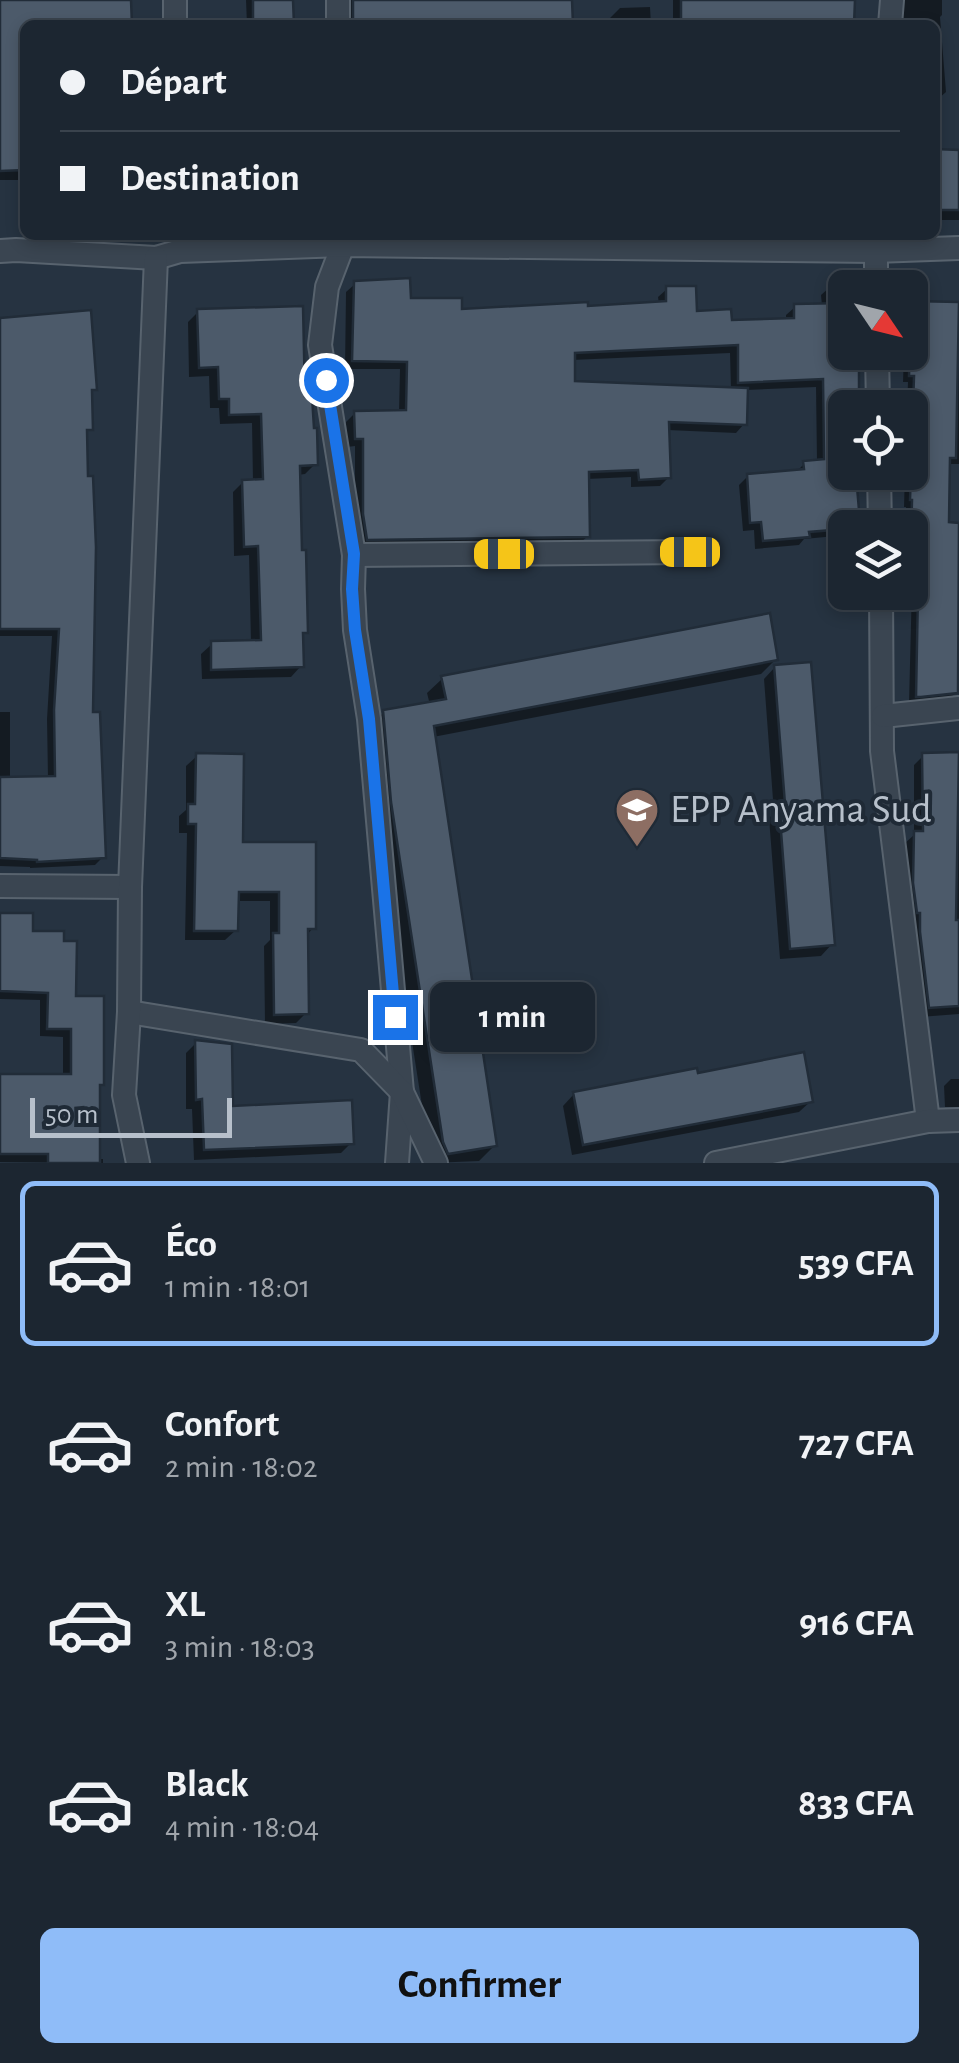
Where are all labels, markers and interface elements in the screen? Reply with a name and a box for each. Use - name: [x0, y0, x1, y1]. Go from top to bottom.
- text: Départ: [120, 64, 227, 102]
- text: Destination: [120, 160, 300, 198]
- north arrow: [828, 270, 928, 370]
- map controls: [828, 270, 928, 610]
- route start: [304, 358, 349, 403]
- button: locate: [828, 390, 928, 490]
- button: layers: [828, 510, 928, 610]
- car: [660, 537, 720, 567]
- car: [474, 539, 534, 569]
- school or university icon: EPP Anyama Sud: [614, 787, 660, 848]
- place label: EPP Anyama Sud: [670, 790, 932, 830]
- callout: 1 min: [430, 982, 595, 1052]
- route end: [373, 995, 418, 1040]
- text: 1 min: [479, 1001, 546, 1033]
- scale bar: [30, 1093, 232, 1138]
- text: 50 m: [45, 1101, 99, 1129]
- icon: car: [45, 1219, 135, 1309]
- text: Éco: [165, 1226, 217, 1264]
- text: 539 CFA: [798, 1245, 914, 1283]
- text: 1 min · 18:01: [165, 1271, 310, 1303]
- icon: car: [45, 1399, 135, 1489]
- text: Confort: [165, 1406, 279, 1444]
- text: 727 CFA: [799, 1425, 914, 1463]
- text: 2 min · 18:02: [165, 1451, 318, 1483]
- icon: car: [45, 1579, 135, 1669]
- text: XL: [165, 1586, 205, 1624]
- text: 916 CFA: [799, 1605, 914, 1643]
- text: 3 min · 18:03: [165, 1631, 315, 1663]
- icon: car: [45, 1759, 135, 1849]
- text: Black: [165, 1766, 249, 1804]
- text: 833 CFA: [798, 1785, 914, 1823]
- text: 4 min · 18:04: [165, 1811, 319, 1843]
- button: Confirmer: [40, 1928, 919, 2043]

